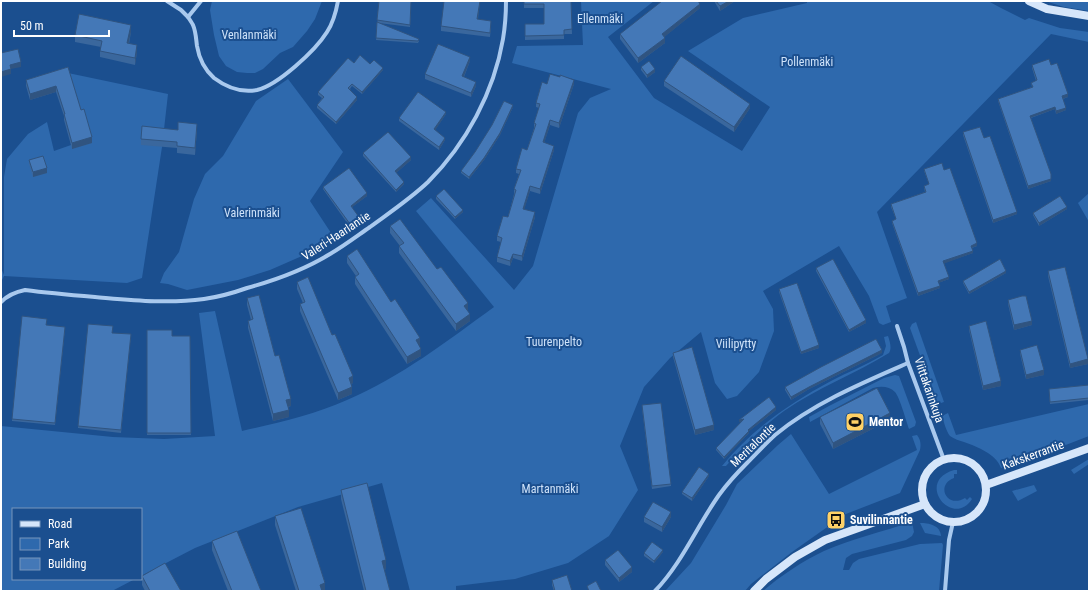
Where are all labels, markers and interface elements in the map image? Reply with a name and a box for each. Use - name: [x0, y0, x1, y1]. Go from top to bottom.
- scale bar: [14, 12, 109, 38]
- park label: Ellenmäki: [577, 12, 623, 26]
- text: 50 m: [20, 19, 44, 33]
- park label: Venlanmäki: [221, 28, 277, 42]
- park label: Pollenmäki: [781, 55, 833, 69]
- park label: Valerinmäki: [224, 206, 280, 220]
- street label: Valeri-Haarlantie: [299, 208, 373, 263]
- park label: Tuurenpelto: [526, 335, 582, 349]
- park label: Viilipytty: [716, 337, 756, 351]
- street label: Viittakarinkuja: [911, 356, 947, 425]
- sports icon: Mentor: [844, 411, 866, 433]
- place label: Mentor: [869, 415, 903, 429]
- street label: Meritalontie: [728, 420, 779, 470]
- street label: Kakskerrantie: [1000, 437, 1066, 473]
- park label: Martanmäki: [522, 482, 578, 496]
- legend: [12, 508, 142, 580]
- bus stop icon: Suvilinnantie: [825, 509, 847, 531]
- place label: Suvilinnantie: [850, 513, 913, 527]
- text: Road: [48, 517, 72, 531]
- text: Park: [48, 537, 70, 551]
- text: Building: [48, 557, 86, 571]

